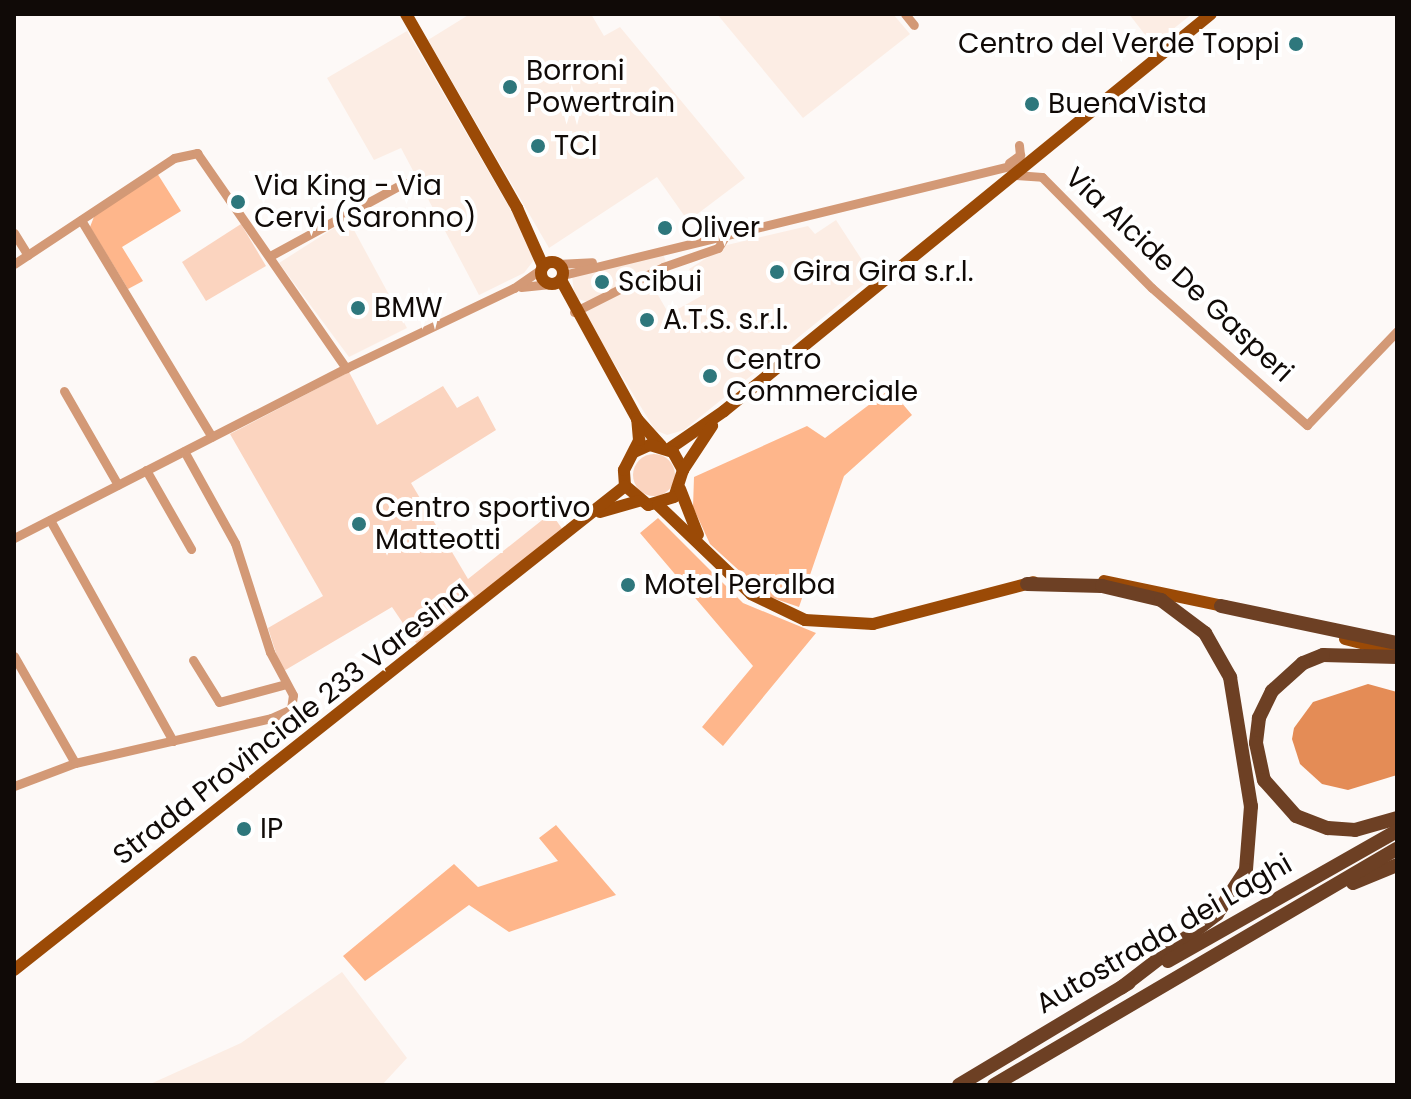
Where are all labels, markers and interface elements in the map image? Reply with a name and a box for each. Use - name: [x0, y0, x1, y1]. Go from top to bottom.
- place label: Centro del Verde Toppi: [958, 27, 1280, 61]
- marker: Centro del Verde Toppi: [1287, 35, 1305, 53]
- place label: Borroni Powertrain: [526, 54, 675, 120]
- marker: Borroni Powertrain: [501, 78, 519, 96]
- place label: BuenaVista: [1048, 87, 1207, 121]
- marker: BuenaVista: [1023, 95, 1041, 113]
- place label: TCI: [554, 129, 598, 163]
- marker: TCI: [529, 137, 547, 155]
- street label: Via Alcide De Gasperi: [1058, 161, 1300, 389]
- place label: Via King - Via Cervi (Saronno): [254, 169, 476, 235]
- marker: Via King - Via Cervi (Saronno): [229, 193, 247, 211]
- place label: Oliver: [681, 211, 760, 245]
- marker: Oliver: [656, 219, 674, 237]
- place label: Gira Gira s.r.l.: [793, 255, 974, 289]
- marker: Gira Gira s.r.l.: [768, 263, 786, 281]
- place label: Scibui: [618, 265, 702, 299]
- marker: Scibui: [593, 273, 611, 291]
- place label: BMW: [374, 291, 443, 325]
- marker: BMW: [349, 299, 367, 317]
- place label: A.T.S. s.r.l.: [663, 303, 788, 337]
- marker: A.T.S. s.r.l.: [638, 311, 656, 329]
- place label: Centro Commerciale: [726, 343, 918, 409]
- marker: Centro Commerciale: [701, 367, 719, 385]
- place label: Centro sportivo Matteotti: [375, 491, 591, 557]
- marker: Centro sportivo Matteotti: [350, 515, 368, 533]
- place label: Motel Peralba: [644, 568, 836, 602]
- street label: Strada Provinciale 233 Varesina: [107, 574, 475, 872]
- marker: Motel Peralba: [619, 576, 637, 594]
- place label: IP: [260, 812, 283, 846]
- marker: IP: [235, 820, 253, 838]
- street label: Autostrada dei Laghi: [1030, 847, 1298, 1021]

